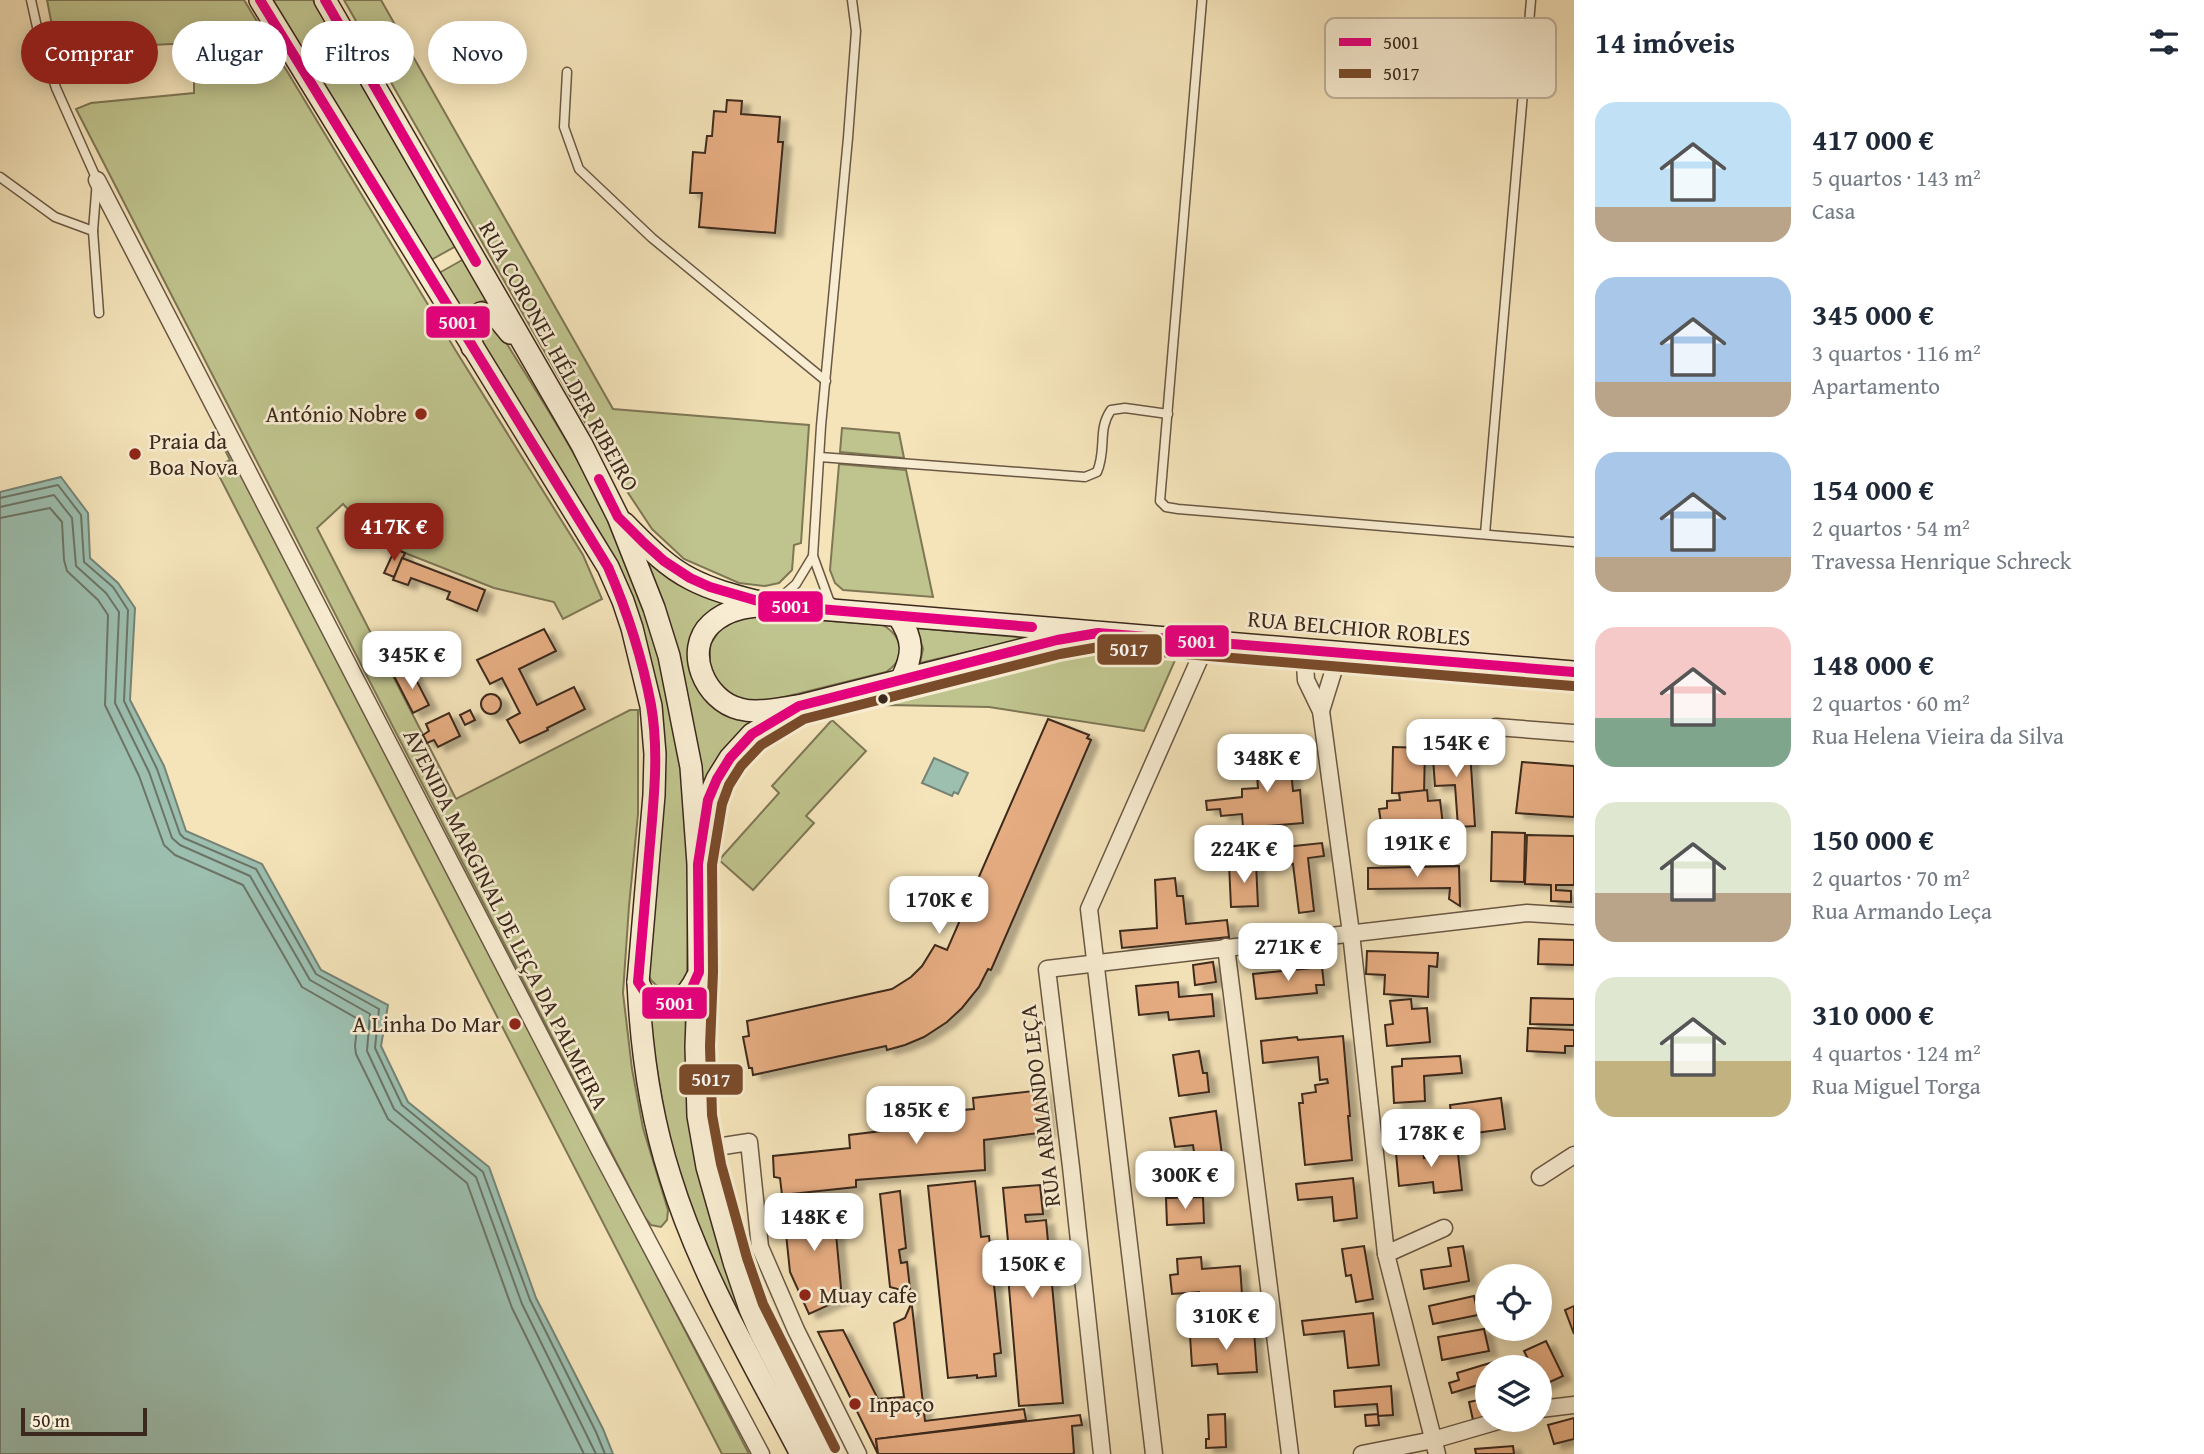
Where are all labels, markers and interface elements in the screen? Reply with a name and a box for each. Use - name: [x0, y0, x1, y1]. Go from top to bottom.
- legend: [1325, 18, 1556, 98]
- text: 14 imóveis: [1595, 20, 1735, 64]
- chip: Comprar: [21, 21, 158, 84]
- chip: Alugar: [172, 21, 287, 84]
- chip: Filtros: [301, 21, 414, 84]
- chip: Novo: [428, 21, 527, 84]
- icon: filters: [2145, 23, 2183, 61]
- text: 5001: [1383, 28, 1420, 56]
- text: 5017: [1383, 59, 1420, 87]
- text: 417 000 €: [1812, 117, 1934, 161]
- icon: home: [1651, 130, 1735, 214]
- text: 5 quartos · 143 m²: [1812, 161, 1981, 194]
- text: Casa: [1812, 194, 1855, 227]
- street label: RUA CORONEL HÉLDER RIBEIRO: [471, 215, 648, 497]
- text: 345 000 €: [1812, 292, 1934, 336]
- line badge: 5001: [425, 305, 491, 339]
- icon: home: [1651, 305, 1735, 389]
- text: 5001: [438, 308, 478, 336]
- text: 3 quartos · 116 m²: [1812, 336, 1981, 369]
- text: Apartamento: [1812, 369, 1940, 402]
- place label: António Nobre: [266, 397, 407, 430]
- marker: António Nobre: [413, 406, 429, 422]
- place label: Praia da Boa Nova: [149, 424, 238, 483]
- marker: Praia da Boa Nova: [127, 446, 143, 462]
- text: 154 000 €: [1812, 467, 1934, 511]
- icon: home: [1651, 480, 1735, 564]
- pin: 417K €: [337, 504, 451, 563]
- text: 417K €: [360, 509, 428, 542]
- text: 2 quartos · 54 m²: [1812, 511, 1970, 544]
- text: Travessa Henrique Schreck: [1812, 544, 2071, 577]
- line badge: 5001: [757, 590, 824, 623]
- text: 5001: [771, 592, 811, 620]
- street label: RUA BELCHIOR ROBLES: [1246, 601, 1472, 654]
- line badge: 5001: [1164, 624, 1230, 658]
- text: 5001: [1177, 627, 1217, 655]
- pin: 345K €: [355, 632, 469, 691]
- line badge: 5017: [1096, 633, 1163, 666]
- text: 5017: [1109, 635, 1149, 663]
- text: 345K €: [378, 637, 446, 670]
- text: 148 000 €: [1812, 642, 1934, 686]
- icon: home: [1651, 655, 1735, 739]
- text: 2 quartos · 60 m²: [1812, 686, 1970, 719]
- unlabelled marker: [876, 692, 890, 706]
- text: Rua Helena Vieira da Silva: [1812, 719, 2064, 752]
- pin: 154K €: [1399, 720, 1513, 779]
- street label: AVENIDA MARGINAL DE LEÇA DA PALMEIRA: [396, 723, 617, 1115]
- text: 154K €: [1422, 725, 1490, 758]
- pin: 348K €: [1210, 734, 1324, 794]
- text: 348K €: [1233, 740, 1301, 773]
- text: 150 000 €: [1812, 817, 1934, 861]
- pin: 191K €: [1360, 820, 1474, 879]
- text: 191K €: [1383, 825, 1451, 858]
- pin: 224K €: [1187, 826, 1301, 885]
- icon: home: [1651, 830, 1735, 914]
- text: 224K €: [1210, 831, 1278, 864]
- text: 2 quartos · 70 m²: [1812, 861, 1970, 894]
- pin: 170K €: [882, 876, 996, 936]
- text: 170K €: [905, 882, 973, 915]
- text: Rua Armando Leça: [1812, 894, 1992, 927]
- pin: 271K €: [1231, 923, 1345, 983]
- text: 271K €: [1254, 929, 1322, 962]
- line badge: 5001: [641, 986, 708, 1020]
- text: 5001: [655, 989, 695, 1017]
- text: 310 000 €: [1812, 992, 1934, 1036]
- street label: RUA ARMANDO LEÇA: [1011, 1003, 1068, 1209]
- icon: home: [1651, 1005, 1735, 1089]
- place label: A Linha Do Mar: [353, 1007, 502, 1040]
- marker: A Linha Do Mar: [507, 1016, 523, 1032]
- text: 4 quartos · 124 m²: [1812, 1036, 1981, 1069]
- line badge: 5017: [678, 1063, 744, 1096]
- text: 5017: [691, 1065, 731, 1093]
- text: Rua Miguel Torga: [1812, 1069, 1981, 1102]
- pin: 185K €: [859, 1086, 973, 1146]
- text: 185K €: [882, 1092, 950, 1125]
- pin: 178K €: [1374, 1110, 1488, 1169]
- text: 178K €: [1397, 1115, 1465, 1148]
- pin: 300K €: [1128, 1152, 1242, 1211]
- text: 300K €: [1151, 1157, 1219, 1190]
- pin: 148K €: [757, 1194, 871, 1253]
- text: 148K €: [780, 1199, 848, 1232]
- pin: 150K €: [975, 1240, 1089, 1300]
- text: 150K €: [998, 1246, 1066, 1279]
- map controls: [1475, 1264, 1552, 1432]
- button: locate: [1475, 1264, 1552, 1341]
- place label: Muay cafe: [819, 1278, 917, 1311]
- marker: Muay cafe: [797, 1287, 813, 1303]
- pin: 310K €: [1169, 1292, 1283, 1352]
- text: 310K €: [1192, 1298, 1260, 1331]
- button: layers: [1475, 1355, 1552, 1432]
- place label: Inpaço: [869, 1387, 934, 1420]
- marker: Inpaço: [847, 1396, 863, 1412]
- scale bar: [21, 1405, 147, 1437]
- text: 50 m: [32, 1406, 70, 1434]

